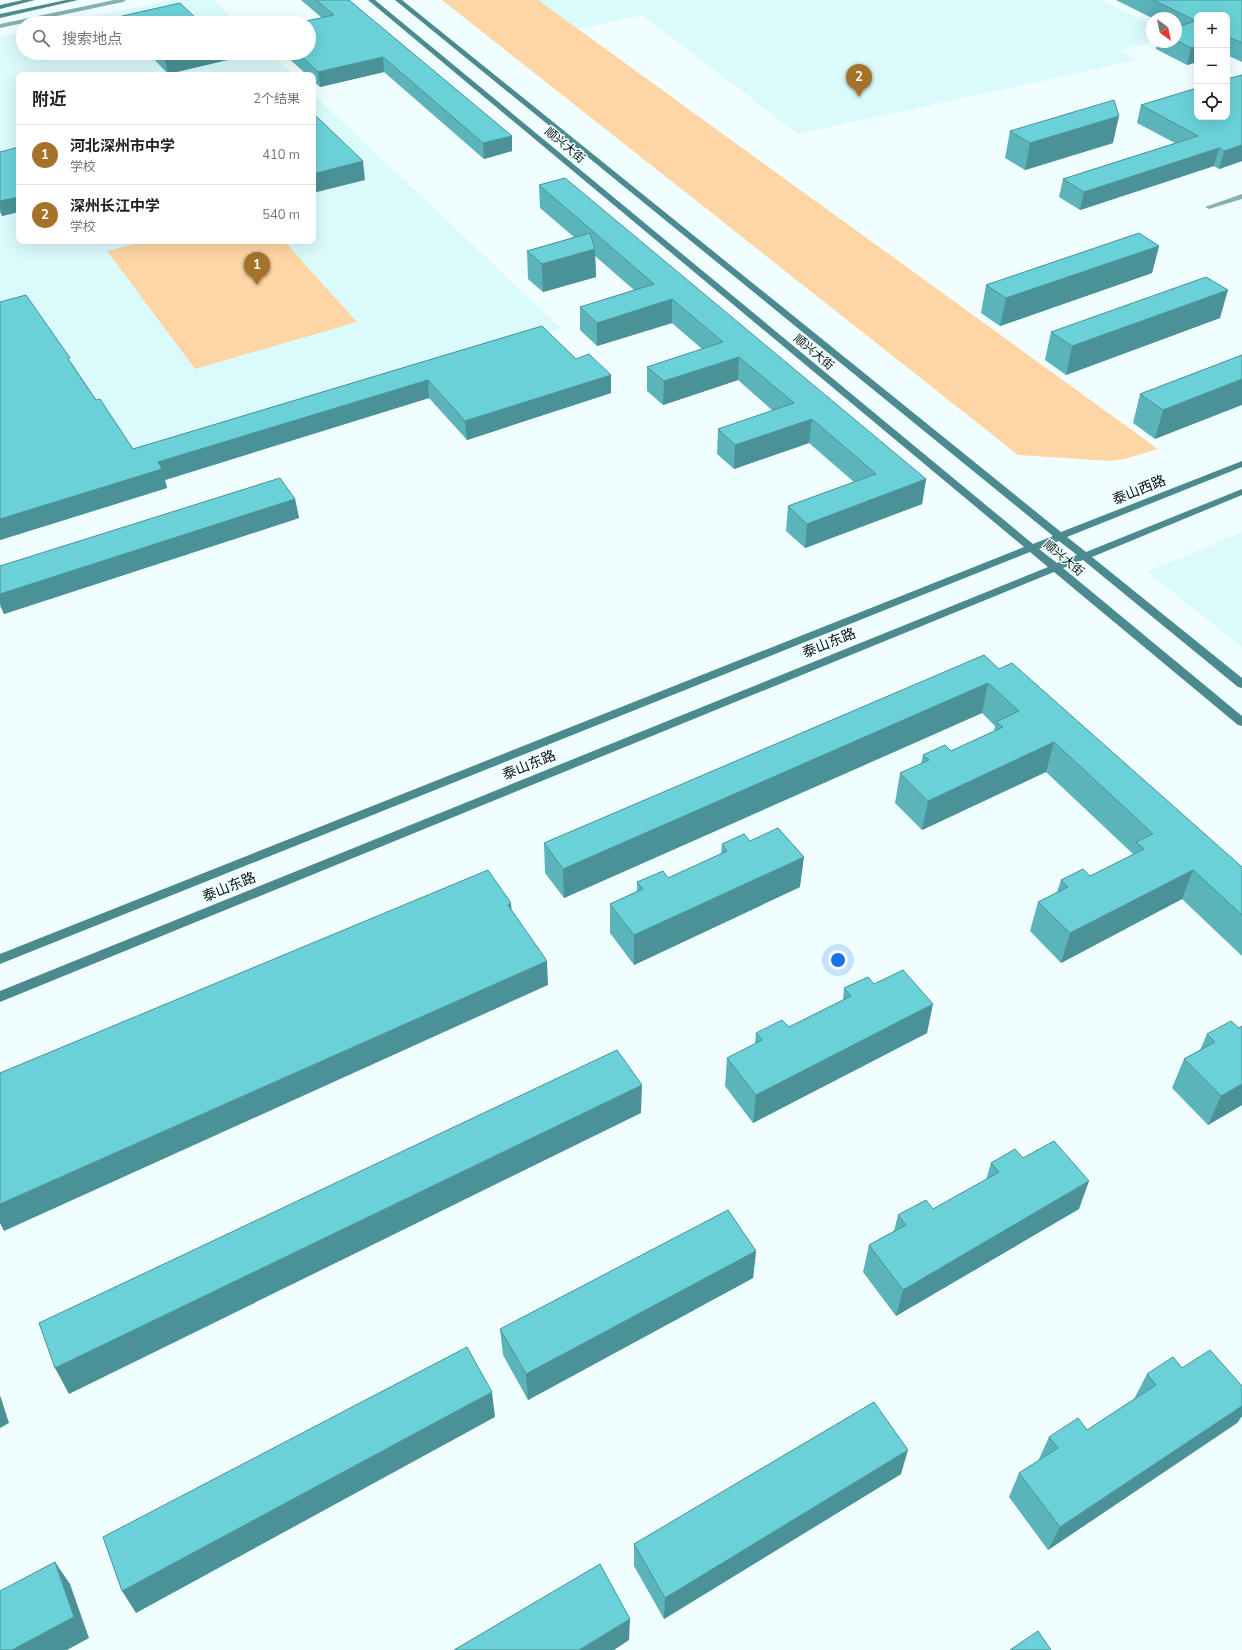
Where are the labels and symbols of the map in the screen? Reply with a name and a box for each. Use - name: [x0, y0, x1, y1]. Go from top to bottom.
- north arrow: [1146, 12, 1182, 48]
- pin: 2: [846, 64, 872, 97]
- street label: 顺兴大街: [541, 123, 589, 167]
- pin: 1: [244, 252, 270, 285]
- street label: 顺兴大街: [790, 330, 838, 374]
- street label: 泰山西路: [1109, 471, 1169, 509]
- street label: 顺兴大街: [1040, 536, 1088, 580]
- street label: 泰山东路: [799, 624, 859, 662]
- street label: 泰山东路: [499, 746, 559, 784]
- street label: 泰山东路: [199, 868, 259, 906]
- your location: [828, 950, 848, 970]

